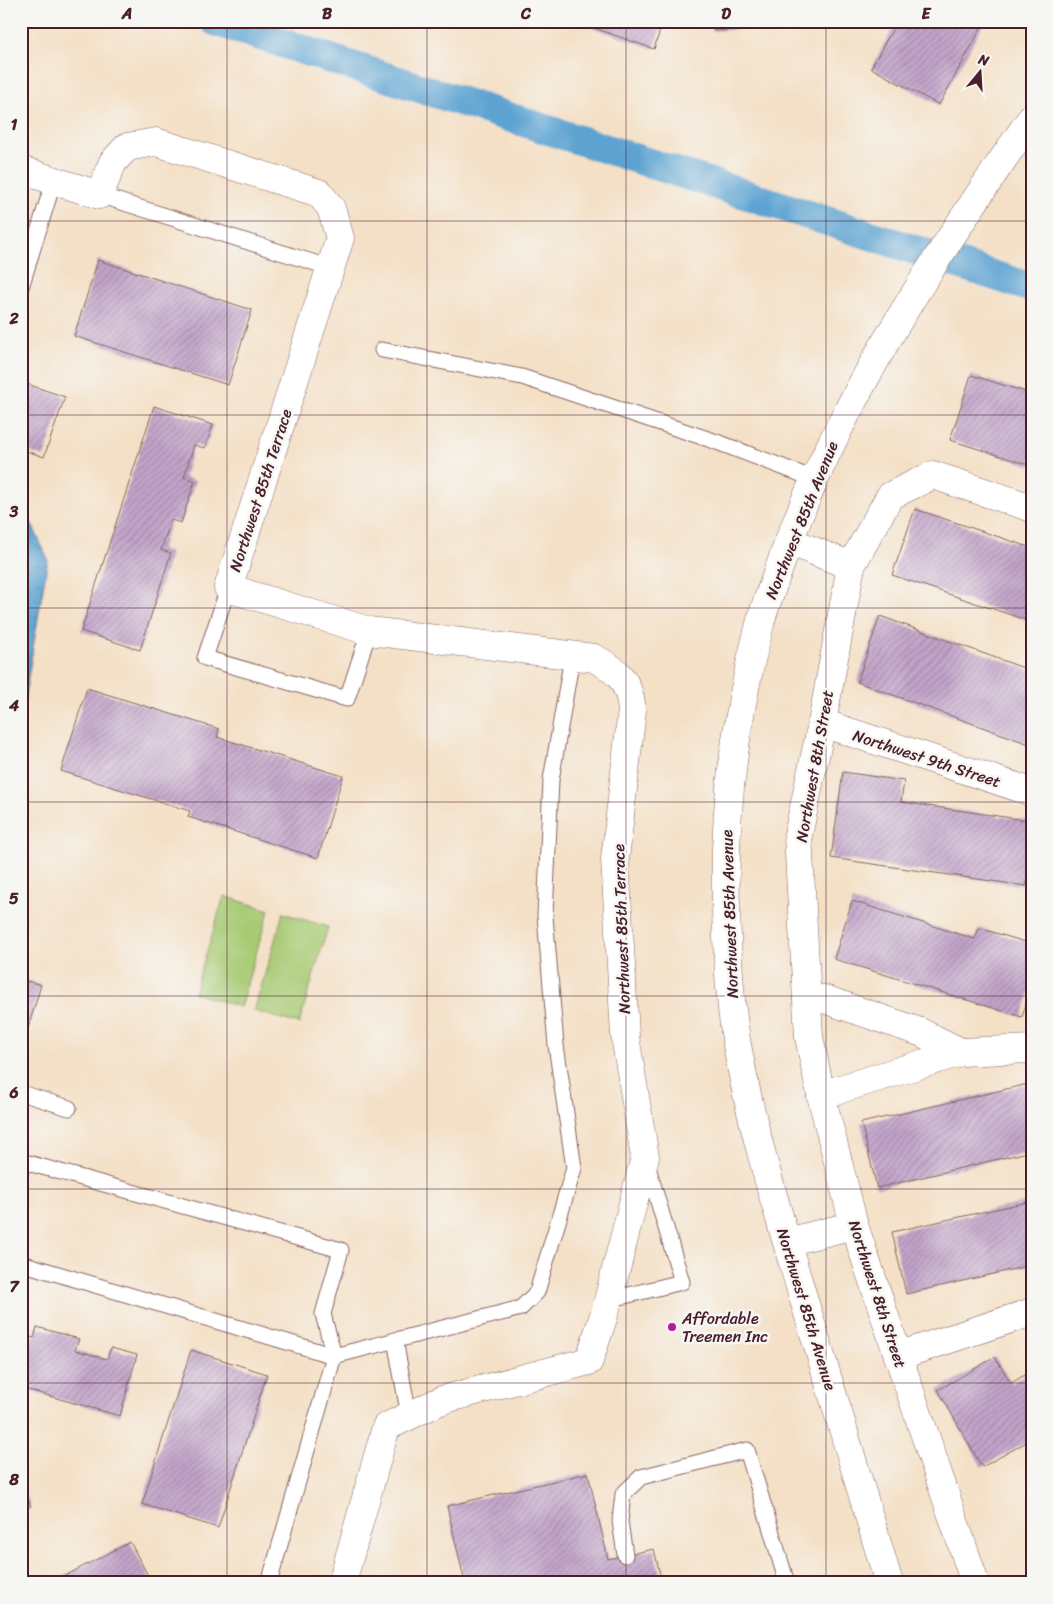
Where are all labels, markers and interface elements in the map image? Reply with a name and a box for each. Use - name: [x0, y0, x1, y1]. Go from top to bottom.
- text: A: [121, 0, 132, 28]
- text: B: [322, 0, 333, 28]
- text: C: [520, 0, 532, 28]
- text: D: [721, 0, 731, 28]
- text: E: [922, 0, 932, 28]
- text: N: [974, 46, 993, 74]
- north arrow: [956, 48, 1006, 98]
- text: 1: [11, 110, 18, 139]
- text: 2: [8, 304, 19, 333]
- street label: Northwest 85th Terrace: [220, 405, 301, 575]
- street label: Northwest 85th Avenue: [756, 436, 847, 604]
- text: 3: [9, 497, 19, 526]
- street label: Northwest 8th Street: [787, 688, 842, 844]
- text: 4: [8, 691, 19, 720]
- street label: Northwest 9th Street: [849, 721, 1005, 796]
- street label: Northwest 85th Avenue: [712, 829, 747, 999]
- street label: Northwest 85th Terrace: [604, 843, 639, 1014]
- text: 5: [9, 884, 19, 913]
- text: 6: [8, 1078, 19, 1107]
- street label: Northwest 8th Street: [840, 1216, 915, 1372]
- street label: Northwest 85th Avenue: [768, 1224, 845, 1394]
- text: 7: [9, 1272, 20, 1301]
- place label: Affordable Treemen Inc: [681, 1304, 768, 1351]
- marker: Affordable Treemen Inc: [666, 1321, 678, 1333]
- text: 8: [8, 1465, 19, 1494]

